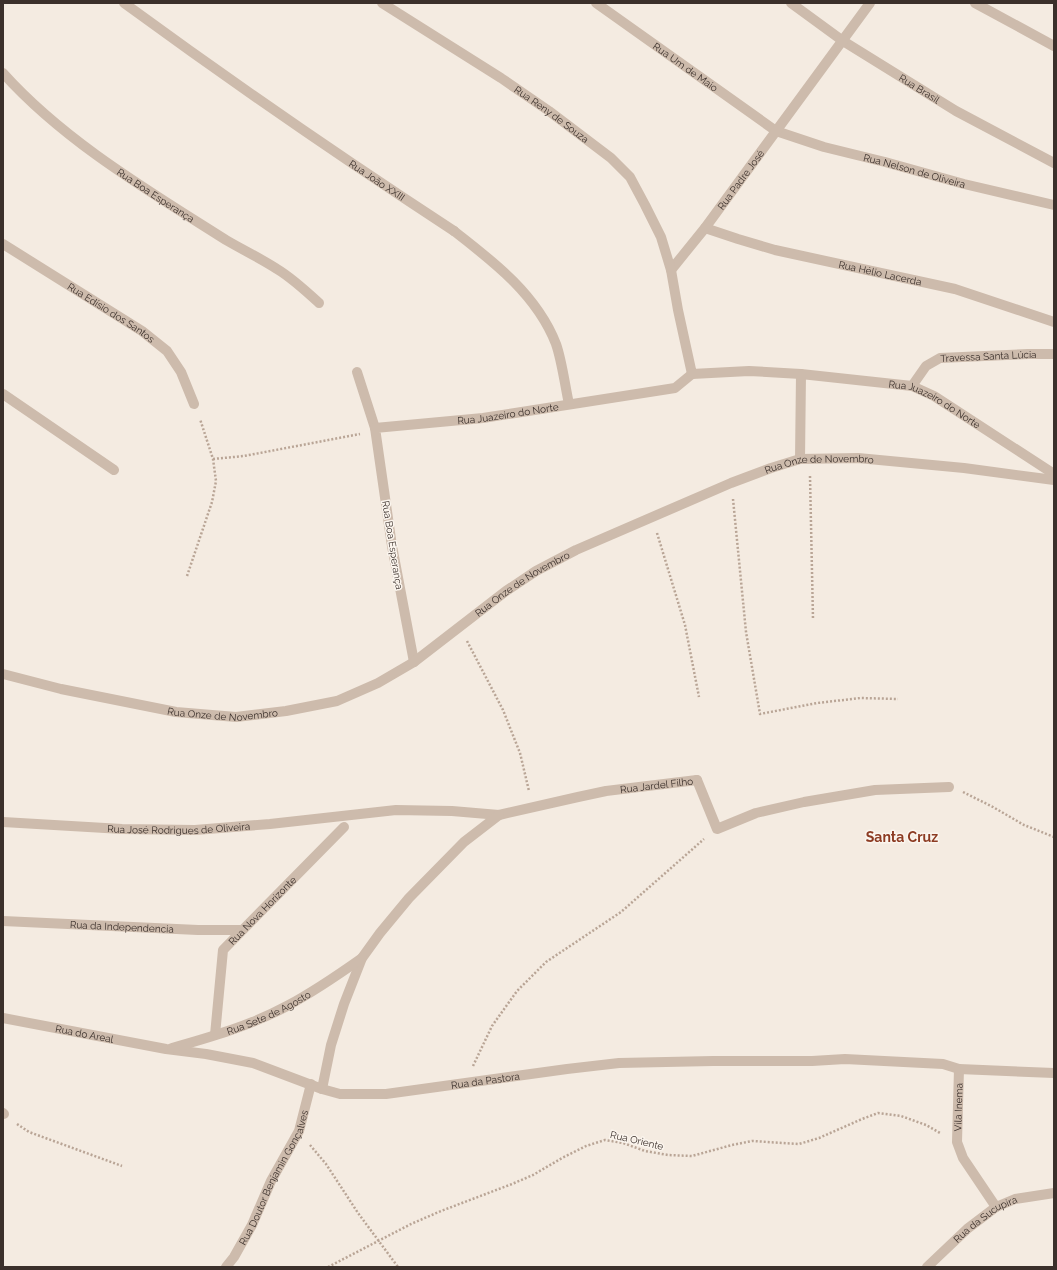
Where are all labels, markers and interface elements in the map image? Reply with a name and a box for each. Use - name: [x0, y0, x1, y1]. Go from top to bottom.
- street label: Rua Um de Maio: [651, 40, 720, 94]
- street label: Rua Brasil: [897, 72, 942, 106]
- street label: Rua Reny de Souza: [512, 84, 591, 145]
- street label: Rua Padre José: [715, 148, 766, 212]
- street label: Rua Nelson de Oliveira: [862, 152, 967, 190]
- street label: Rua João XXIII: [347, 158, 407, 203]
- street label: Rua Boa Esperança: [115, 166, 196, 225]
- street label: Rua Hélio Lacerda: [838, 259, 923, 288]
- street label: Rua Edísio dos Santos: [65, 281, 157, 345]
- street label: Travessa Santa Lúcia: [940, 349, 1037, 364]
- street label: Rua Juazeiro do Norte: [888, 378, 982, 431]
- street label: Rua Juazeiro do Norte: [457, 401, 559, 426]
- street label: Rua Onze de Novembro: [763, 453, 874, 476]
- street label: Rua Boa Esperança: [380, 500, 405, 590]
- street label: Rua Onze de Novembro: [473, 549, 572, 619]
- street label: Rua Onze de Novembro: [166, 705, 278, 723]
- street label: Rua Jardel Filho: [620, 776, 694, 795]
- street label: Rua José Rodrigues de Oliveira: [107, 821, 251, 836]
- district label: Santa Cruz: [866, 829, 938, 845]
- street label: Rua Nova Horizonte: [226, 874, 299, 947]
- street label: Rua da Independencia: [70, 919, 174, 935]
- street label: Rua Sete de Agosto: [225, 989, 313, 1037]
- street label: Rua do Areal: [54, 1023, 115, 1045]
- street label: Rua da Pastora: [450, 1071, 521, 1091]
- street label: Vila Inema: [952, 1083, 965, 1132]
- street label: Rua Doutor Benjamin Gonçalves: [237, 1109, 310, 1247]
- street label: Rua Oriente: [609, 1129, 665, 1152]
- street label: Rua da Sucupira: [951, 1194, 1019, 1245]

